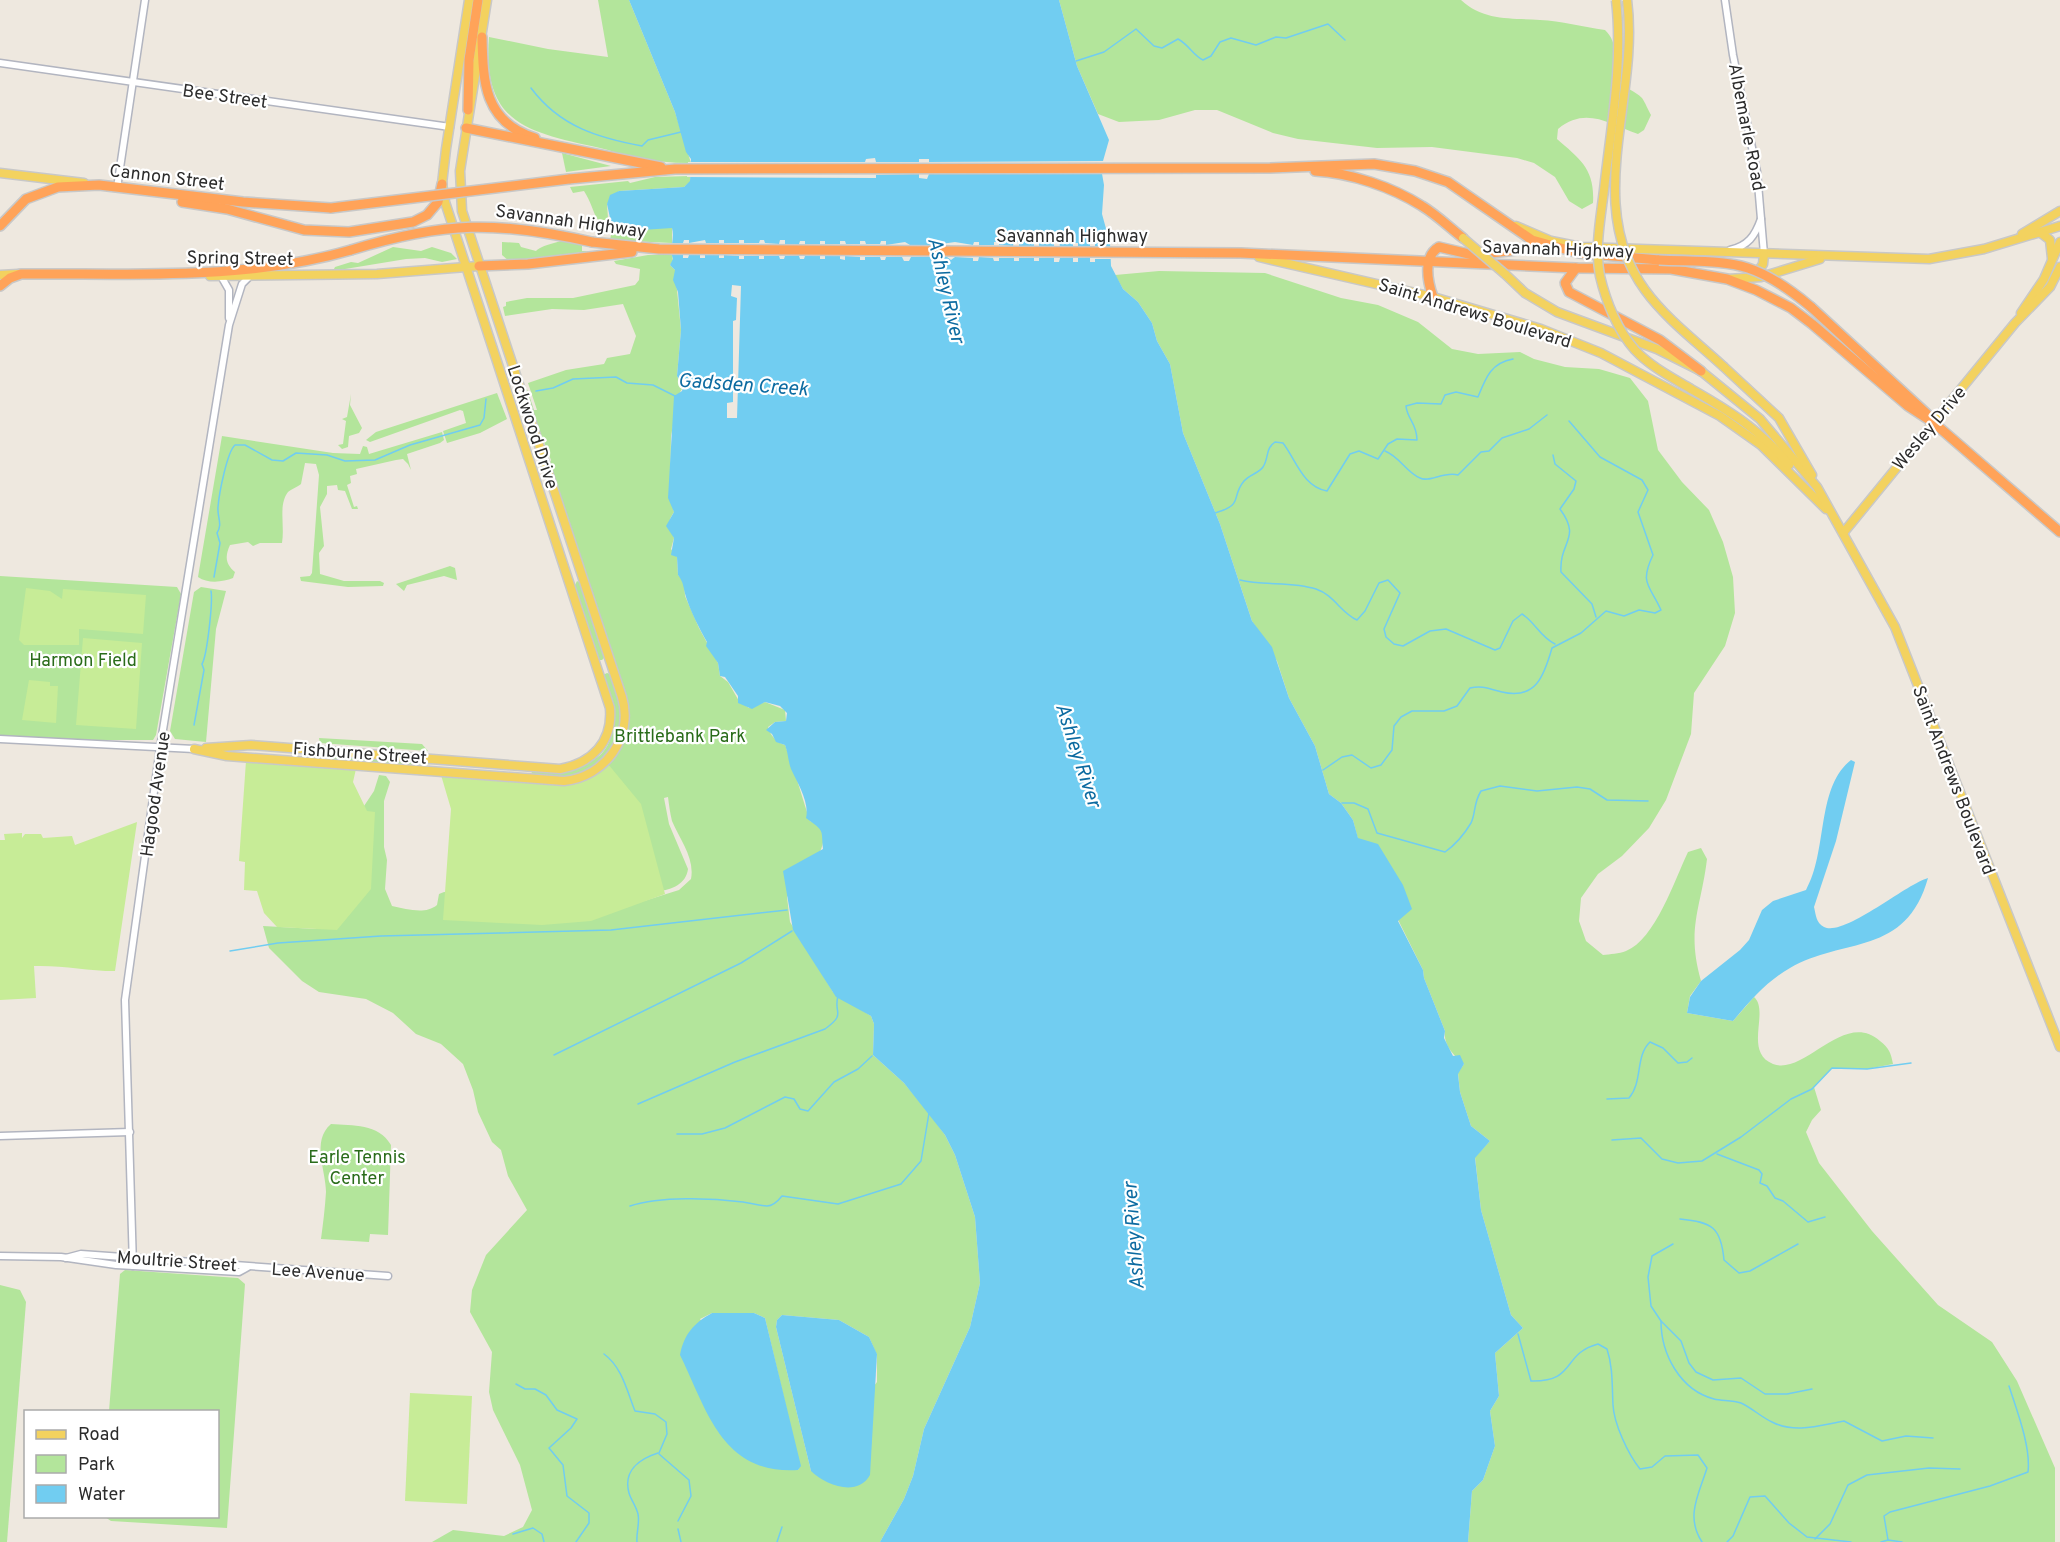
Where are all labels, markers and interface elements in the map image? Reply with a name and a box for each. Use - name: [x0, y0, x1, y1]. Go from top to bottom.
- street label: Albemarle Road: [1722, 62, 1769, 193]
- street label: Bee Street: [181, 80, 269, 115]
- street label: Cannon Street: [108, 160, 226, 197]
- street label: Savannah Highway: [494, 201, 648, 244]
- street label: Savannah Highway: [996, 226, 1148, 249]
- water label: Ashley River: [920, 235, 970, 347]
- street label: Savannah Highway: [1482, 236, 1634, 265]
- street label: Spring Street: [186, 247, 294, 272]
- street label: Saint Andrews Boulevard: [1375, 274, 1574, 355]
- street label: Lockwood Drive: [501, 363, 562, 492]
- water label: Gadsden Creek: [677, 368, 810, 404]
- street label: Wesley Drive: [1888, 382, 1972, 476]
- park label: Harmon Field: [29, 650, 137, 673]
- street label: Saint Andrews Boulevard: [1906, 683, 1999, 878]
- water label: Ashley River: [1048, 700, 1107, 812]
- park label: Brittlebank Park: [614, 726, 746, 749]
- street label: Hagood Avenue: [136, 730, 177, 858]
- street label: Fishburne Street: [292, 738, 428, 771]
- park label: Earle Tennis Center: [308, 1147, 406, 1191]
- water label: Ashley River: [1118, 1180, 1152, 1291]
- street label: Moultrie Street: [116, 1247, 238, 1278]
- street label: Lee Avenue: [270, 1259, 365, 1288]
- legend: [24, 1410, 219, 1518]
- text: Road: [78, 1424, 120, 1447]
- text: Park: [78, 1454, 115, 1477]
- text: Water: [78, 1484, 125, 1507]

